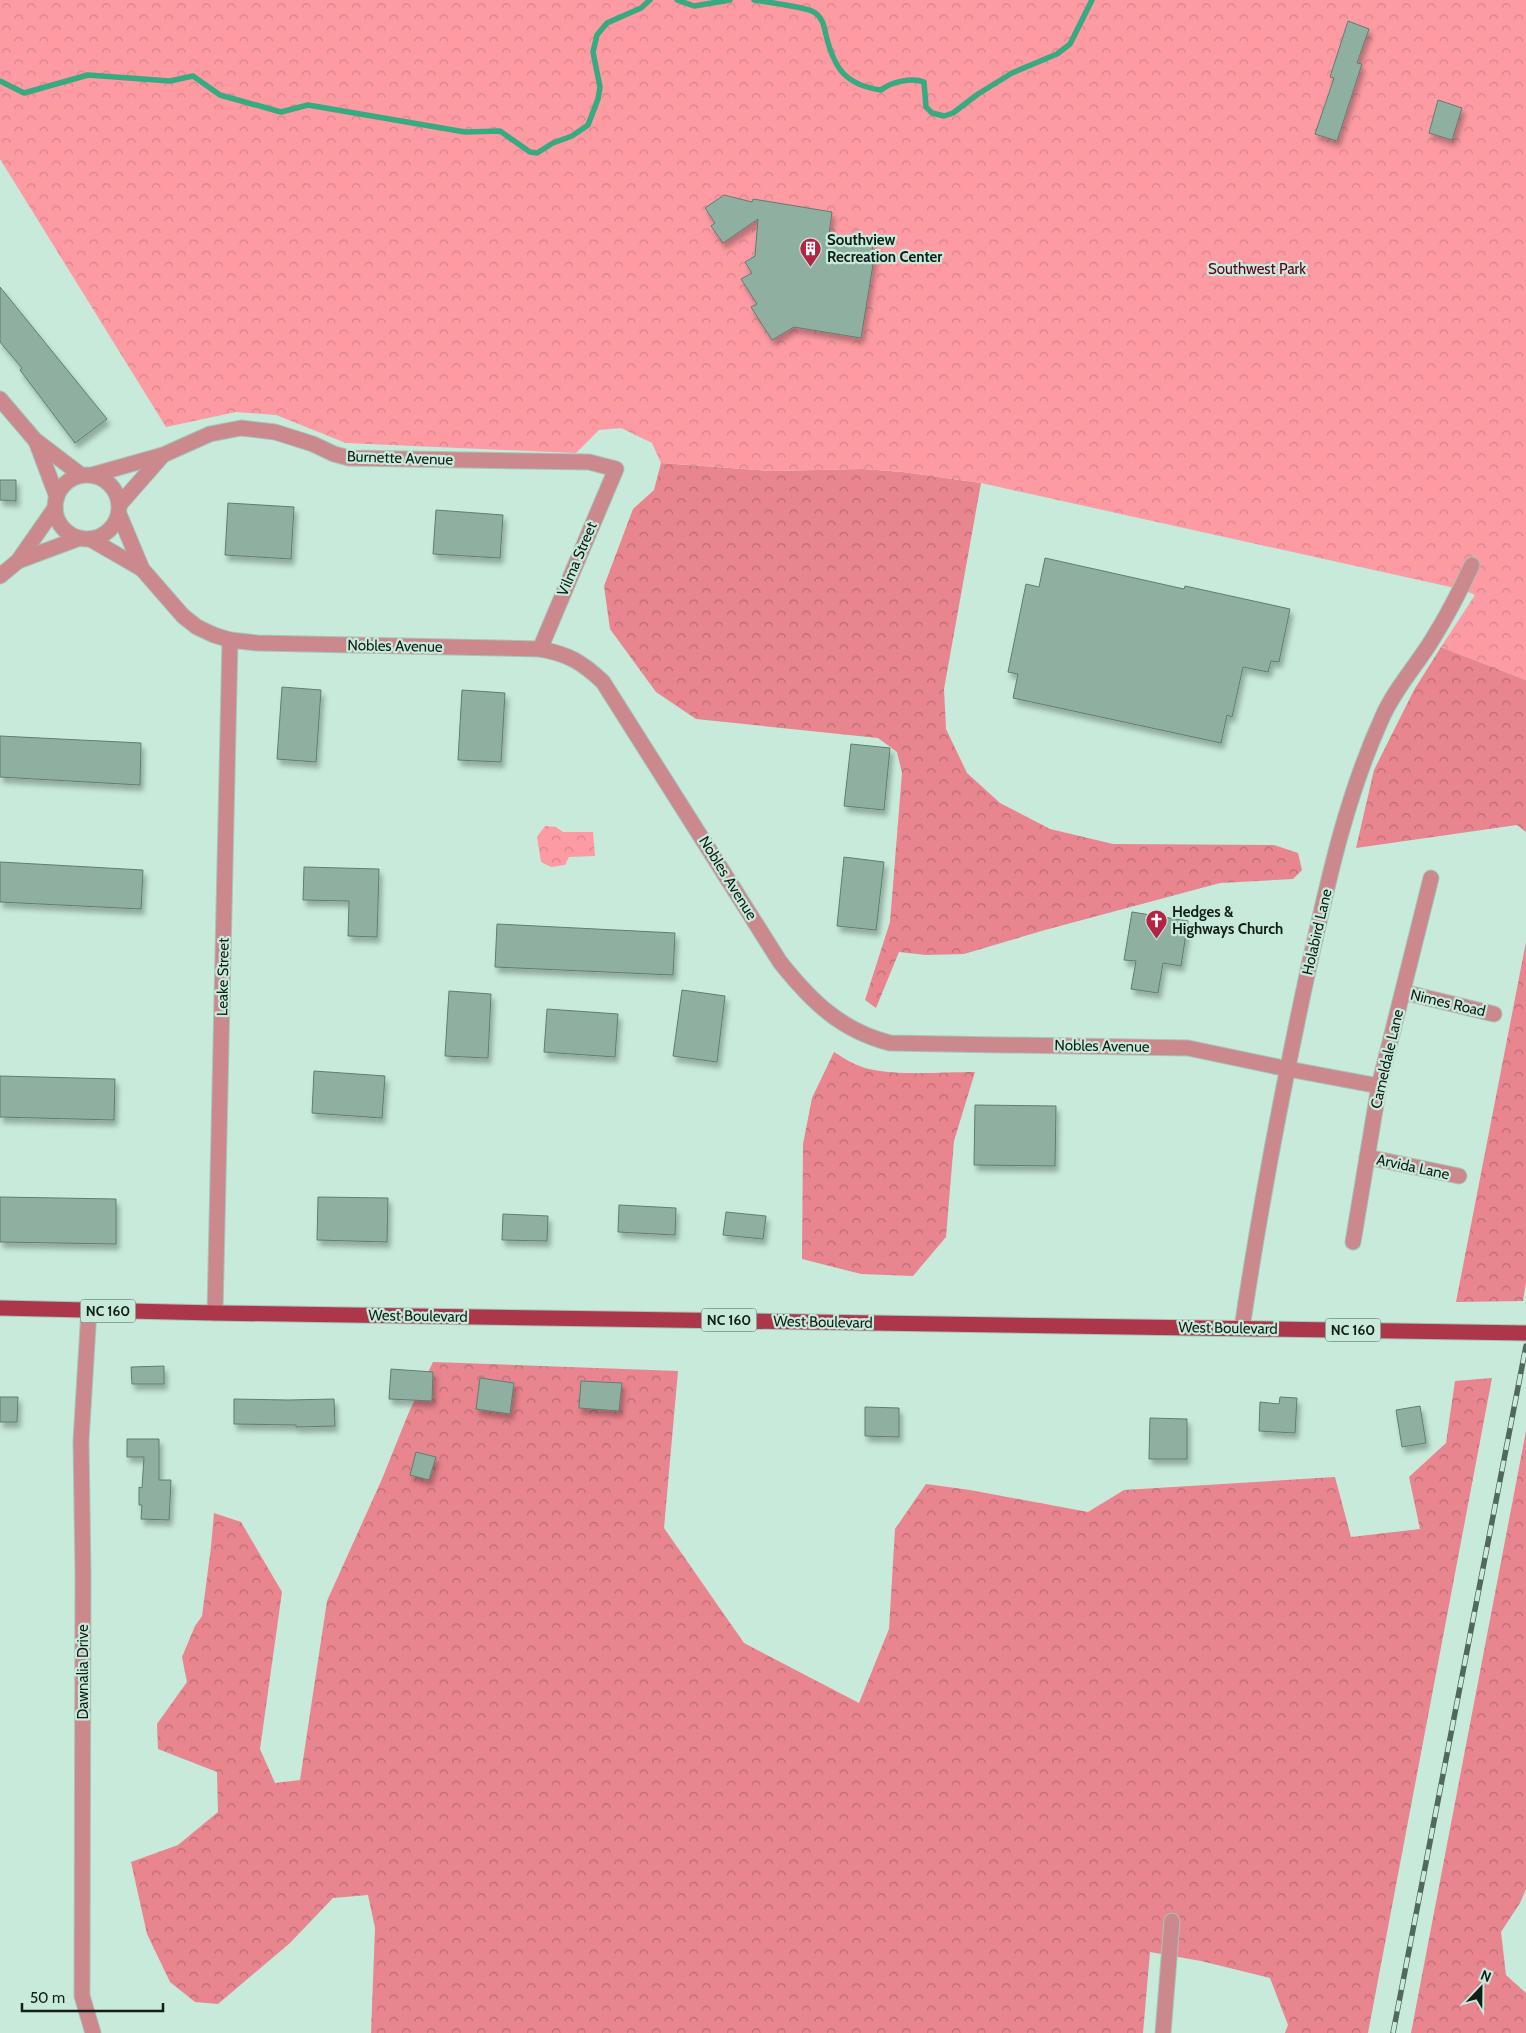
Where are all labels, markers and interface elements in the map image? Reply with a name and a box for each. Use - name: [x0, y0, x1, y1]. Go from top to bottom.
- place label: Southview Recreation Center: [827, 231, 942, 266]
- building icon: Southview Recreation Center: [799, 237, 823, 268]
- park label: Southwest Park: [1208, 260, 1306, 278]
- street label: Burnette Avenue: [347, 447, 454, 469]
- street label: Vilma Street: [553, 519, 601, 599]
- street label: Nobles Avenue: [347, 636, 443, 656]
- street label: Nobles Avenue: [695, 833, 761, 923]
- street label: Holabird Lane: [1298, 887, 1336, 977]
- place label: Hedges & Highways Church: [1172, 903, 1283, 938]
- church icon: Hedges & Highways Church: [1144, 909, 1168, 940]
- street label: Leake Street: [213, 938, 233, 1016]
- street label: Nimes Road: [1409, 986, 1487, 1020]
- street label: Cameldale Lane: [1367, 1007, 1407, 1111]
- street label: Nobles Avenue: [1054, 1036, 1150, 1056]
- street label: Arvida Lane: [1375, 1150, 1451, 1184]
- road number: NC 160: [80, 1300, 136, 1322]
- street label: West Boulevard: [368, 1306, 468, 1326]
- road number: NC 160: [702, 1308, 756, 1332]
- street label: West Boulevard: [773, 1312, 873, 1332]
- street label: West Boulevard: [1178, 1318, 1278, 1338]
- road number: NC 160: [1326, 1318, 1380, 1342]
- street label: Dawnalia Drive: [74, 1624, 92, 1720]
- north arrow: [1456, 1963, 1506, 2013]
- text: N: [1478, 1966, 1494, 1986]
- scale bar: [22, 1980, 164, 2012]
- text: 50 m: [30, 1989, 65, 2007]

